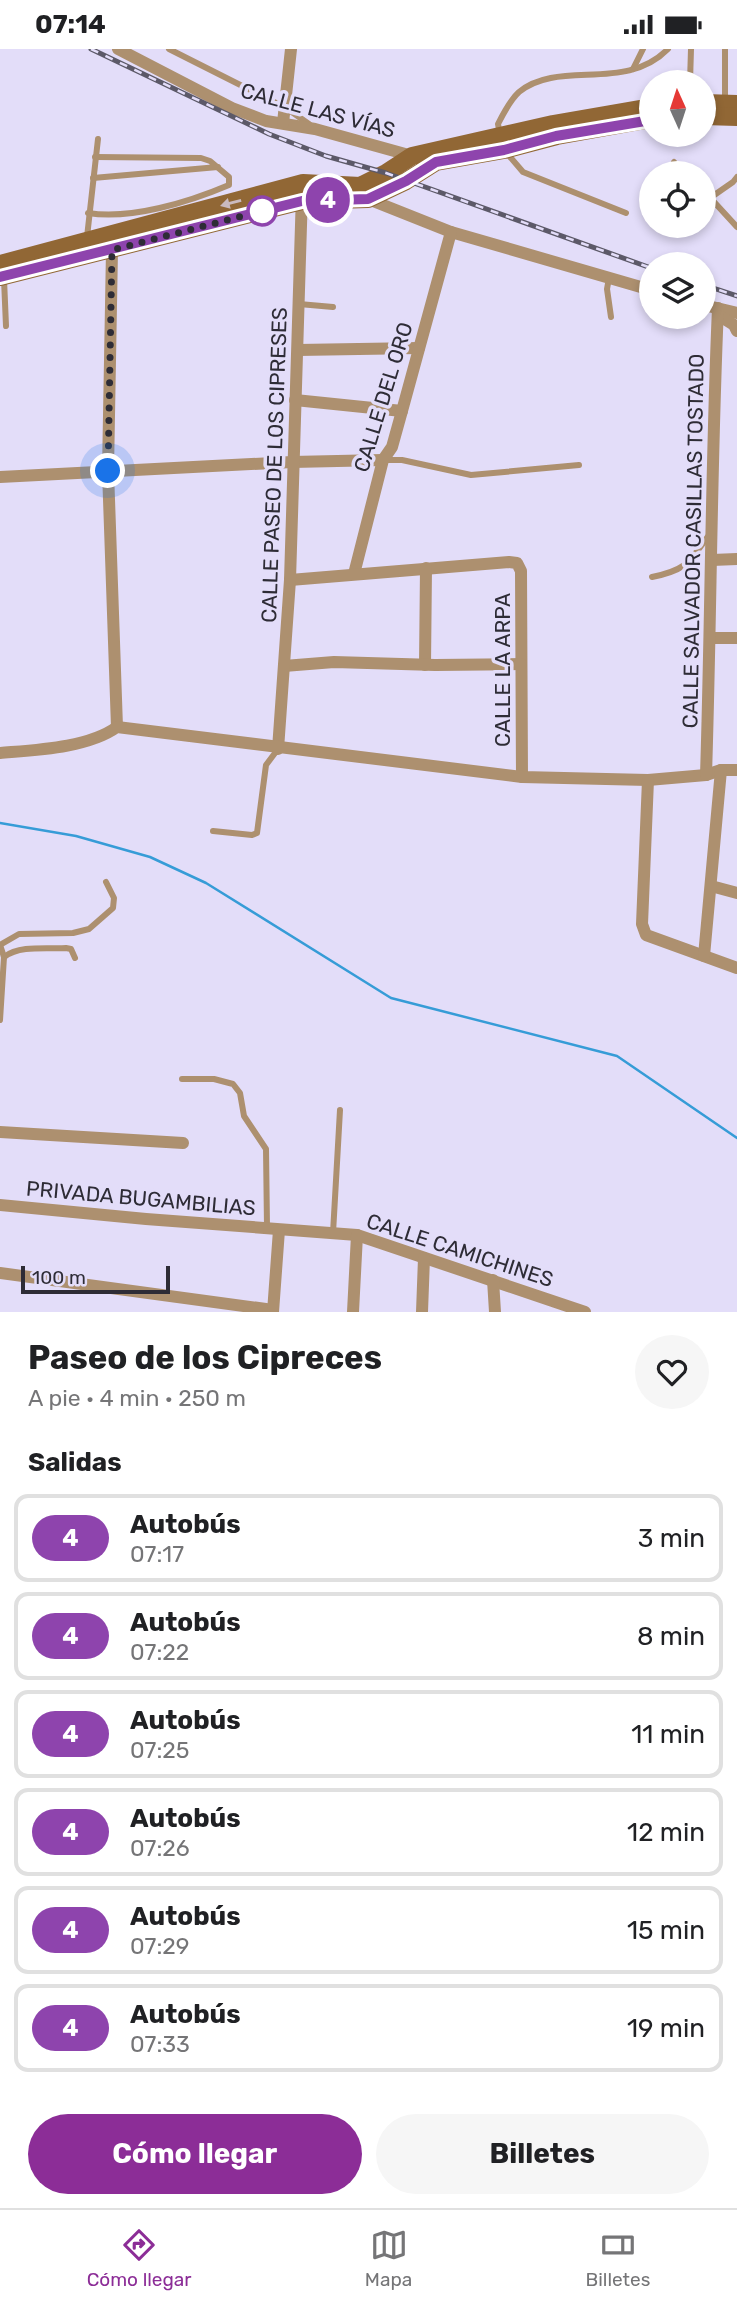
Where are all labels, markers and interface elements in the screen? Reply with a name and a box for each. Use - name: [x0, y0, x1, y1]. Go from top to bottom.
- text: 07:14: [35, 9, 106, 40]
- north arrow: [639, 70, 716, 147]
- map controls: [639, 70, 716, 329]
- street label: CALLE LAS VÍAS: [238, 77, 398, 143]
- button: locate: [639, 161, 716, 238]
- line badge: 4: [305, 177, 351, 223]
- text: 4: [320, 186, 336, 214]
- unlabelled marker: [247, 196, 277, 226]
- one-way arrow: [220, 198, 242, 209]
- button: layers: [639, 252, 716, 329]
- street label: CALLE PASEO DE LOS CIPRESES: [256, 307, 292, 623]
- street label: CALLE DEL ORO: [348, 319, 418, 475]
- street label: CALLE SALVADOR CASILLAS TOSTADO: [677, 354, 709, 728]
- your location: [90, 453, 125, 488]
- street label: CALLE LA ARPA: [490, 593, 515, 747]
- street label: PRIVADA BUGAMBILIAS: [25, 1176, 257, 1220]
- street label: CALLE CAMICHINES: [363, 1208, 557, 1292]
- scale bar: [21, 1263, 170, 1295]
- text: 100 m: [32, 1266, 86, 1289]
- button: heart: [635, 1335, 709, 1409]
- text: Paseo de los Cipreces: [28, 1338, 382, 1377]
- text: A pie · 4 min · 250 m: [28, 1384, 246, 1412]
- text: Salidas: [28, 1447, 122, 1478]
- text: Autobús: [130, 1509, 241, 1540]
- text: 3 min: [638, 1523, 705, 1554]
- text: 4: [62, 1524, 79, 1552]
- text: 07:17: [130, 1540, 184, 1568]
- text: Autobús: [130, 1607, 241, 1638]
- text: 8 min: [637, 1621, 705, 1652]
- text: 4: [62, 1622, 79, 1650]
- text: 07:22: [130, 1638, 189, 1666]
- text: Autobús: [130, 1705, 241, 1736]
- text: 11 min: [631, 1719, 705, 1750]
- text: 4: [62, 1720, 79, 1748]
- text: 07:25: [130, 1736, 189, 1764]
- text: Autobús: [130, 1803, 241, 1834]
- text: 12 min: [627, 1817, 705, 1848]
- text: 4: [62, 1818, 79, 1846]
- text: 07:26: [130, 1834, 190, 1862]
- text: Autobús: [130, 1901, 241, 1932]
- text: 15 min: [627, 1915, 705, 1946]
- text: 4: [62, 1916, 79, 1944]
- text: 07:29: [130, 1932, 189, 1960]
- text: Autobús: [130, 1999, 241, 2030]
- text: 19 min: [627, 2013, 705, 2044]
- text: 4: [62, 2014, 79, 2042]
- text: 07:33: [130, 2030, 190, 2058]
- button: Cómo llegar: [28, 2114, 362, 2194]
- button: Billetes: [376, 2114, 709, 2194]
- tab: Cómo llegar: [87, 2226, 192, 2291]
- tab: Mapa: [365, 2226, 412, 2291]
- tab: Billetes: [585, 2226, 650, 2291]

